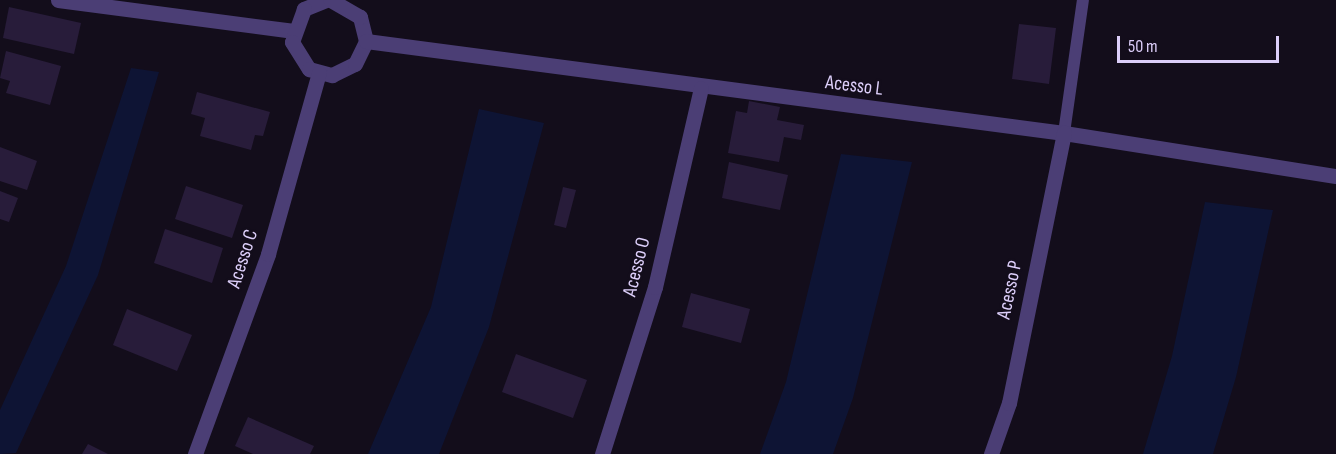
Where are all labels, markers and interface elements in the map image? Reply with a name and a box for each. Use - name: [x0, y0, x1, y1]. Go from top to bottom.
- scale bar: [1120, 24, 1282, 62]
- text: 50 m: [1128, 36, 1158, 57]
- street label: Acesso L: [824, 71, 884, 101]
- street label: Acesso C: [222, 227, 264, 291]
- street label: Acesso O: [618, 235, 656, 299]
- street label: Acesso P: [992, 259, 1028, 321]

